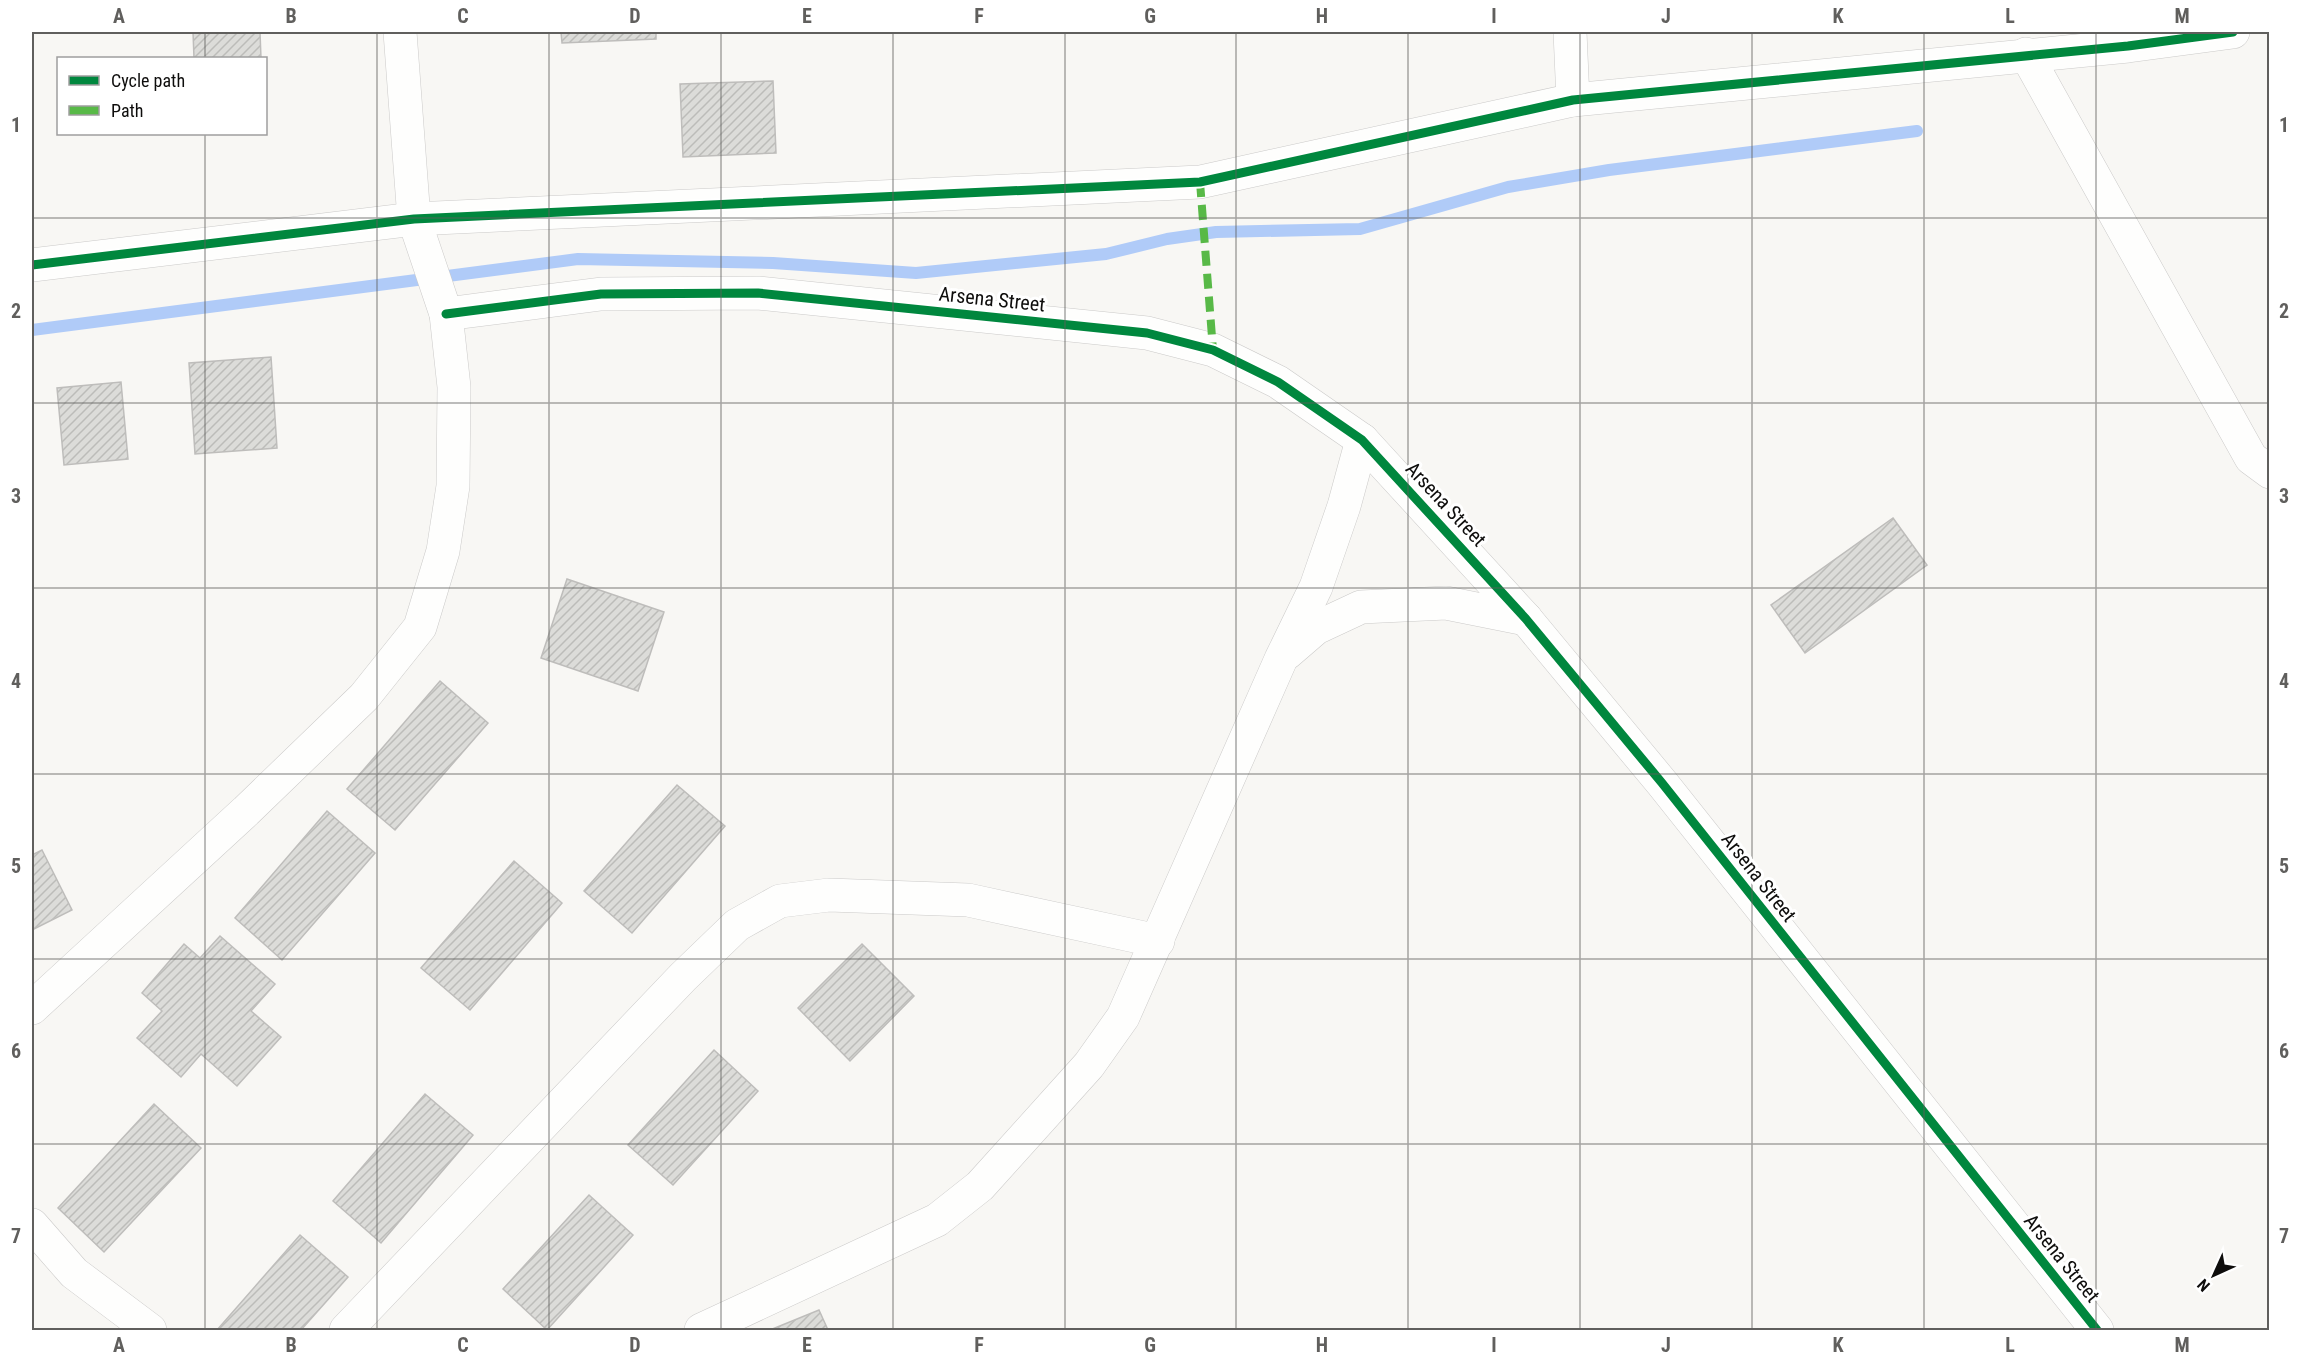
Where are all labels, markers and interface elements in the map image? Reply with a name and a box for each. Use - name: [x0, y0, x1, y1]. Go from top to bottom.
- text: A: [113, 4, 125, 28]
- text: B: [285, 4, 297, 28]
- text: C: [457, 4, 469, 28]
- text: D: [629, 4, 641, 28]
- text: E: [802, 4, 812, 28]
- text: F: [974, 4, 984, 28]
- text: G: [1144, 4, 1156, 28]
- text: H: [1316, 4, 1328, 28]
- text: I: [1491, 4, 1497, 28]
- text: J: [1661, 4, 1671, 28]
- text: K: [1832, 4, 1844, 28]
- text: L: [2005, 4, 2015, 28]
- text: M: [2174, 4, 2190, 28]
- legend: [57, 57, 267, 135]
- text: Cycle path: [111, 70, 185, 91]
- text: Path: [111, 100, 144, 121]
- text: 1: [11, 113, 21, 137]
- text: 1: [2279, 113, 2289, 137]
- street label: Arsena Street: [938, 281, 1046, 317]
- text: 2: [11, 299, 21, 323]
- text: 2: [2279, 299, 2289, 323]
- street label: Arsena Street: [1401, 457, 1491, 551]
- text: 3: [11, 484, 21, 508]
- text: 3: [2279, 484, 2289, 508]
- text: 4: [11, 669, 21, 693]
- text: 4: [2279, 669, 2289, 693]
- street label: Arsena Street: [1717, 828, 1801, 927]
- text: 5: [11, 854, 21, 878]
- text: 5: [2279, 854, 2289, 878]
- text: 6: [11, 1039, 21, 1063]
- text: 6: [2279, 1039, 2289, 1063]
- street label: Arsena Street: [2019, 1209, 2105, 1307]
- text: 7: [11, 1224, 21, 1248]
- text: 7: [2279, 1224, 2289, 1248]
- north arrow: [2184, 1245, 2244, 1305]
- text: N: [2194, 1275, 2214, 1295]
- text: A: [113, 1333, 125, 1357]
- text: B: [285, 1333, 297, 1357]
- text: C: [457, 1333, 469, 1357]
- text: D: [629, 1333, 641, 1357]
- text: E: [802, 1333, 812, 1357]
- text: F: [974, 1333, 984, 1357]
- text: G: [1144, 1333, 1156, 1357]
- text: H: [1316, 1333, 1328, 1357]
- text: I: [1491, 1333, 1497, 1357]
- text: J: [1661, 1333, 1671, 1357]
- text: K: [1832, 1333, 1844, 1357]
- text: L: [2005, 1333, 2015, 1357]
- text: M: [2174, 1333, 2190, 1357]

